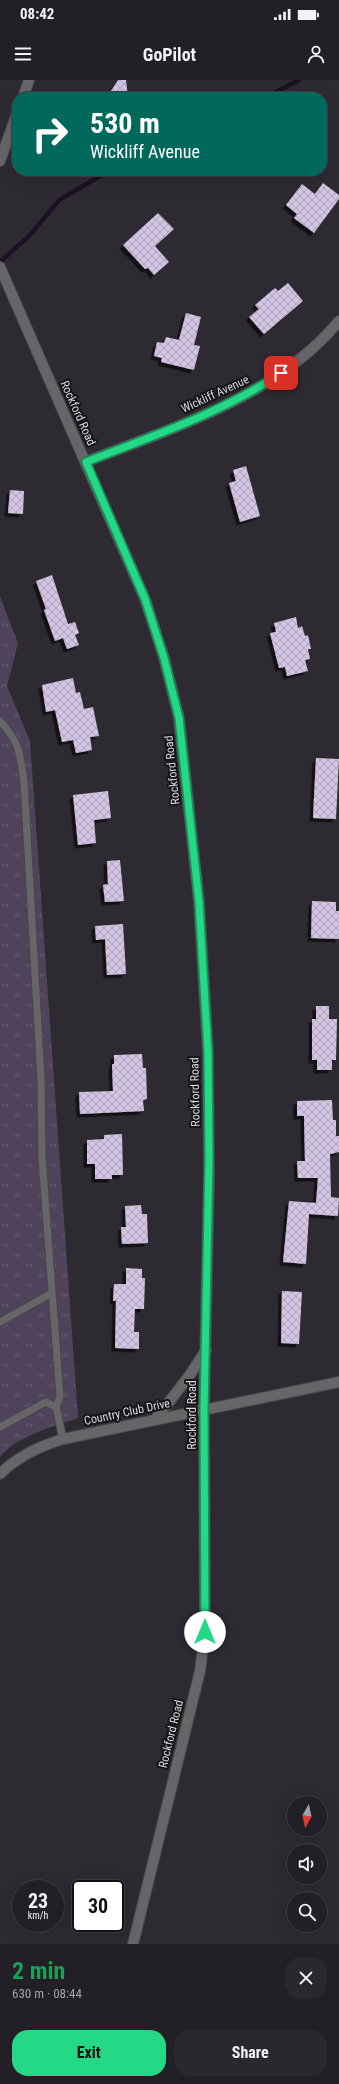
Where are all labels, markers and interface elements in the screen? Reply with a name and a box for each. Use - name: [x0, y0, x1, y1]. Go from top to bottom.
- text: 08:42: [20, 5, 54, 23]
- icon: menu: [12, 43, 34, 65]
- icon: person: [305, 43, 327, 65]
- text: GoPilot: [143, 44, 196, 65]
- text: 530 m: [90, 107, 160, 140]
- icon: right: [24, 108, 76, 160]
- text: Wickliff Avenue: [90, 141, 200, 162]
- pin: [264, 356, 298, 390]
- icon: arrive: [270, 362, 292, 384]
- street label: Wickliff Avenue: [179, 372, 251, 416]
- street label: Rockford Road: [57, 378, 99, 448]
- street label: Rockford Road: [161, 735, 183, 805]
- street label: Rockford Road: [187, 1057, 203, 1127]
- street label: Rockford Road: [185, 1380, 199, 1450]
- street label: Country Club Drive: [83, 1396, 172, 1428]
- position arrow: [184, 1611, 226, 1653]
- street label: Rockford Road: [156, 1699, 186, 1769]
- north arrow: [287, 1796, 327, 1836]
- map controls: [287, 1796, 327, 1932]
- button: sound: [287, 1844, 327, 1884]
- speed limit sign: 30: [72, 1880, 124, 1932]
- text: 23: [28, 1889, 48, 1913]
- button: search: [287, 1892, 327, 1932]
- text: km/h: [28, 1910, 48, 1921]
- text: 2 min: [12, 1957, 65, 1985]
- button: close: [285, 1957, 327, 1999]
- text: 630 m · 08:44: [12, 1986, 82, 2001]
- button: Exit: [12, 2030, 166, 2076]
- button: Share: [174, 2030, 327, 2076]

